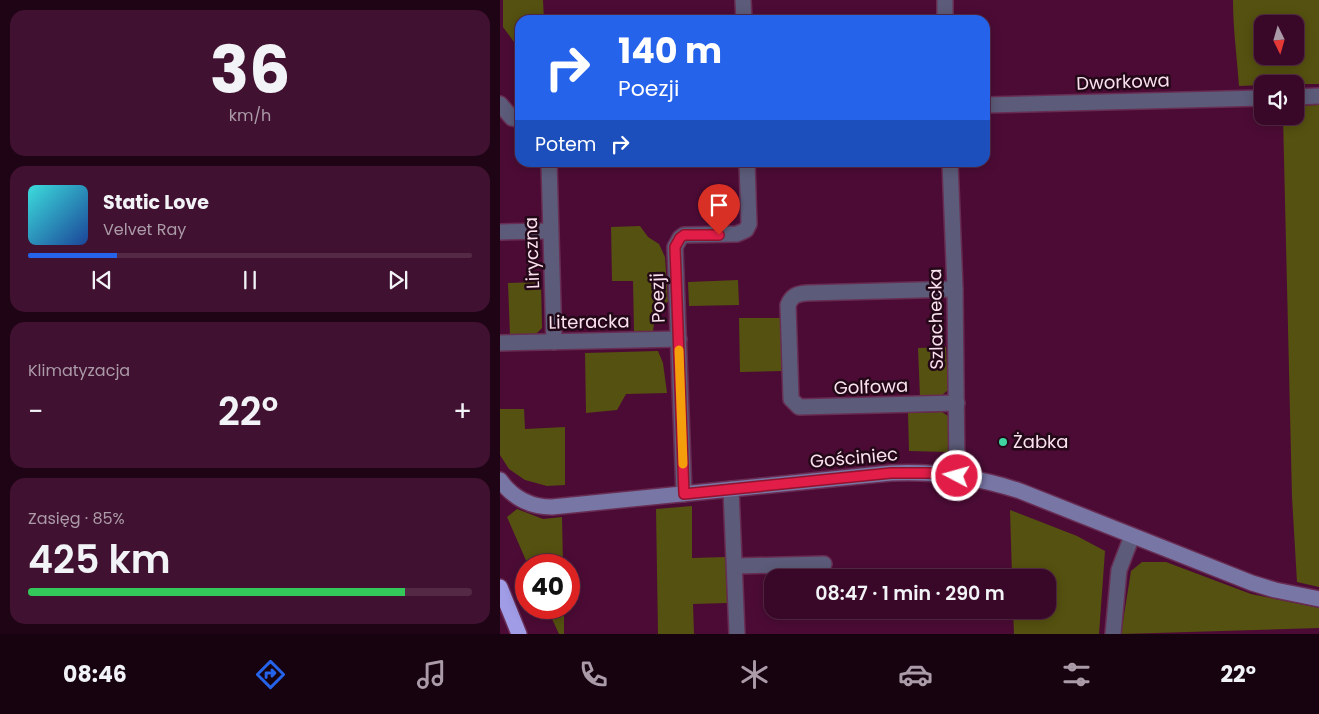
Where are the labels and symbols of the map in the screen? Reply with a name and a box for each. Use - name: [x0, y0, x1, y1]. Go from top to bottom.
- north arrow: [1254, 15, 1304, 65]
- street label: Dworkowa: [1076, 67, 1170, 96]
- pin: [698, 184, 740, 235]
- street label: Liryczna: [518, 217, 545, 289]
- street label: Szlachecka: [922, 268, 949, 370]
- street label: Poezji: [644, 273, 671, 324]
- street label: Literacka: [548, 308, 630, 335]
- street label: Golfowa: [833, 373, 909, 400]
- place label: Żabka: [1013, 429, 1069, 454]
- marker: Żabka: [997, 436, 1009, 448]
- street label: Gościniec: [809, 441, 899, 474]
- position arrow: [930, 449, 982, 501]
- speed limit sign: 40: [515, 554, 580, 619]

